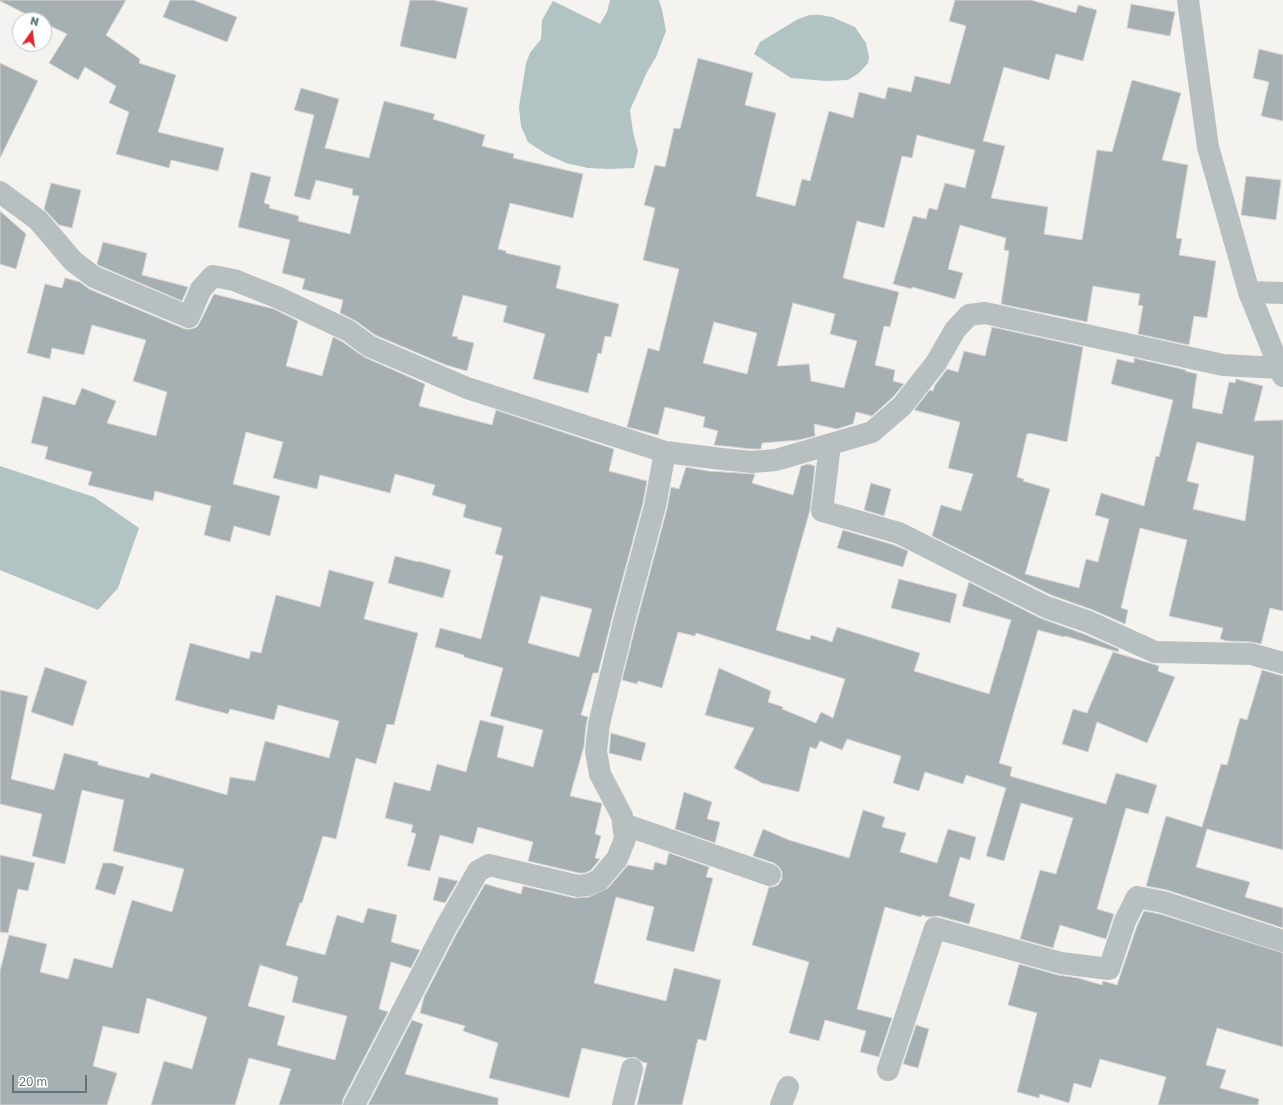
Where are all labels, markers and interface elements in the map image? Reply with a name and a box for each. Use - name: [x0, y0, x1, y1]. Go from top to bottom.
- north arrow: [12, 12, 52, 52]
- text: N: [29, 14, 40, 28]
- scale bar: [14, 1067, 89, 1093]
- text: 20 m: [19, 1074, 47, 1089]

